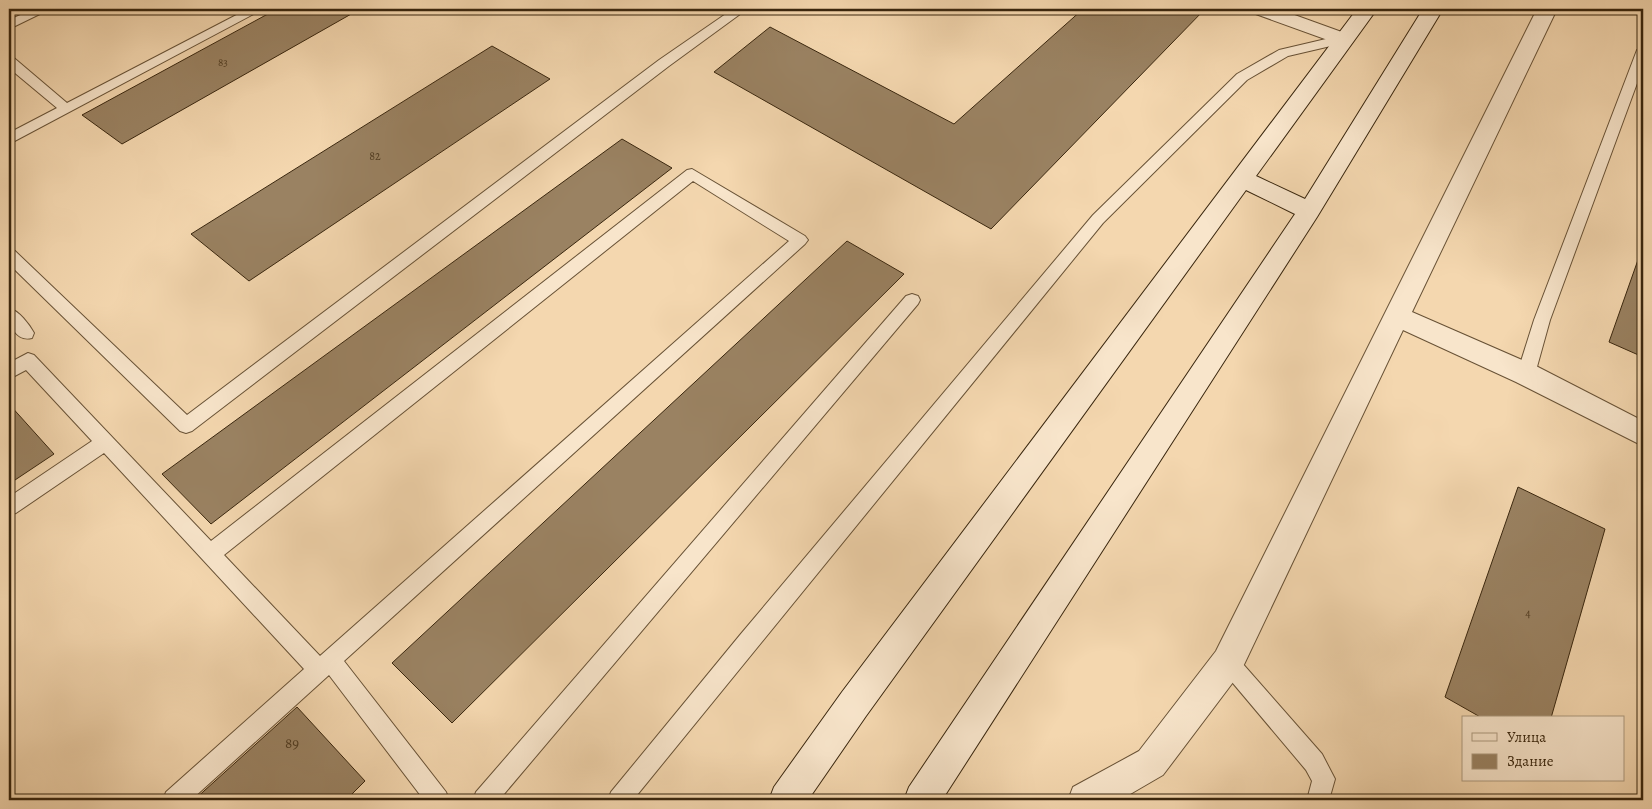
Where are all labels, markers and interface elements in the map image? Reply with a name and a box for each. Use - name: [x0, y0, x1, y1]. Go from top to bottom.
- house number: 83: [218, 55, 228, 70]
- house number: 82: [369, 148, 381, 164]
- house number: 4: [1525, 605, 1531, 621]
- legend: [1462, 716, 1624, 782]
- text: Улица: [1507, 727, 1546, 747]
- house number: 89: [285, 733, 299, 753]
- text: Здание: [1507, 751, 1554, 771]

